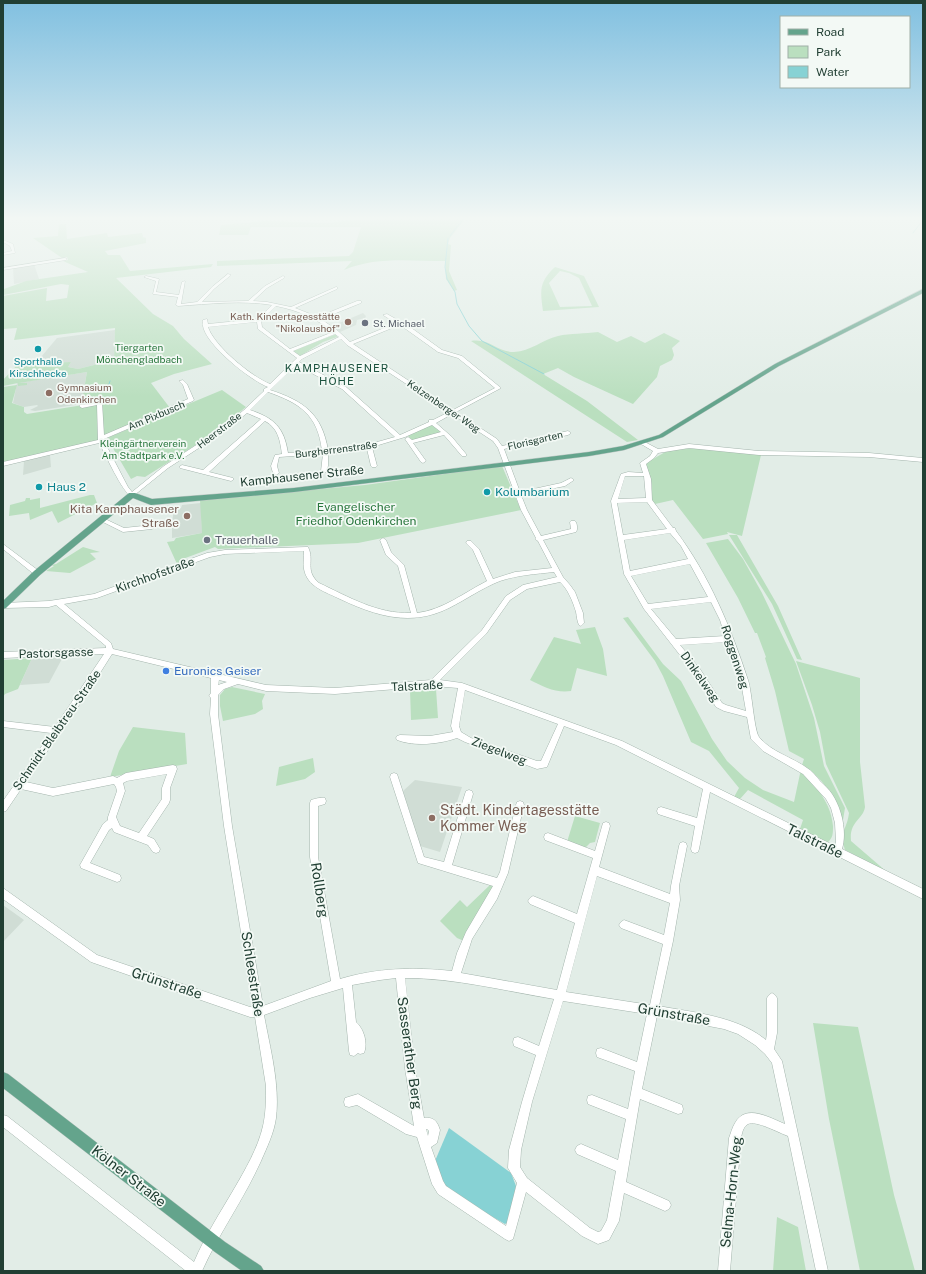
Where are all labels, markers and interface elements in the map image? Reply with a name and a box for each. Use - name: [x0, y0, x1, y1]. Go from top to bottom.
- legend: [780, 16, 910, 88]
- text: Road: [816, 25, 844, 39]
- text: Park: [816, 45, 842, 59]
- text: Water: [816, 65, 850, 79]
- place label: Kath. Kindertagesstätte "Nikolaushof": [230, 310, 340, 334]
- marker: Kath. Kindertagesstätte "Nikolaushof": [343, 317, 353, 327]
- place label: St. Michael: [373, 317, 425, 329]
- marker: St. Michael: [360, 318, 370, 328]
- park label: Tiergarten Mönchengladbach: [96, 341, 182, 365]
- marker: Sporthalle Kirschhecke: [33, 344, 43, 354]
- place label: Sporthalle Kirschhecke: [9, 355, 67, 379]
- district label: KAMPHAUSENER HÖHE: [285, 362, 389, 387]
- street label: Kelzenberger Weg: [405, 377, 483, 435]
- place label: Gymnasium Odenkirchen: [57, 381, 116, 405]
- marker: Gymnasium Odenkirchen: [44, 388, 54, 398]
- street label: Am Pixbusch: [126, 398, 186, 432]
- street label: Heerstraße: [194, 409, 244, 451]
- street label: Florisgarten: [506, 428, 564, 452]
- park label: Kleingärtnerverein Am Stadtpark e.V.: [100, 437, 187, 461]
- street label: Burgherrenstraße: [294, 438, 378, 460]
- street label: Kamphausener Straße: [239, 463, 365, 489]
- place label: Haus 2: [47, 480, 86, 494]
- marker: Haus 2: [34, 482, 44, 492]
- place label: Kolumbarium: [495, 485, 569, 499]
- marker: Kolumbarium: [482, 487, 492, 497]
- park label: Evangelischer Friedhof Odenkirchen: [295, 500, 417, 528]
- place label: Kita Kamphausener Straße: [70, 502, 179, 530]
- marker: Kita Kamphausener Straße: [182, 511, 192, 521]
- place label: Trauerhalle: [215, 533, 279, 547]
- marker: Trauerhalle: [202, 535, 212, 545]
- street label: Kirchhofstraße: [114, 554, 197, 596]
- street label: Roggenweg: [718, 623, 752, 691]
- street label: Pastorsgasse: [18, 645, 94, 661]
- street label: Dinkelweg: [678, 649, 722, 705]
- place label: Euronics Geiser: [174, 664, 262, 678]
- marker: Euronics Geiser: [161, 666, 171, 676]
- street label: Schmidt-Bleibtreu-Straße: [10, 667, 104, 793]
- street label: Talstraße: [391, 678, 444, 694]
- street label: Ziegelweg: [469, 734, 529, 768]
- place label: Städt. Kindertagesstätte Kommer Weg: [440, 802, 600, 834]
- marker: Städt. Kindertagesstätte Kommer Weg: [427, 813, 437, 823]
- street label: Talstraße: [784, 820, 846, 862]
- street label: Rollberg: [308, 861, 332, 919]
- street label: Schleestraße: [238, 930, 268, 1018]
- street label: Grünstraße: [130, 964, 204, 1002]
- street label: Sasserather Berg: [394, 996, 426, 1111]
- street label: Grünstraße: [636, 1000, 712, 1028]
- street label: Selma-Horn-Weg: [717, 1135, 745, 1249]
- street label: Kölner Straße: [89, 1142, 169, 1210]

